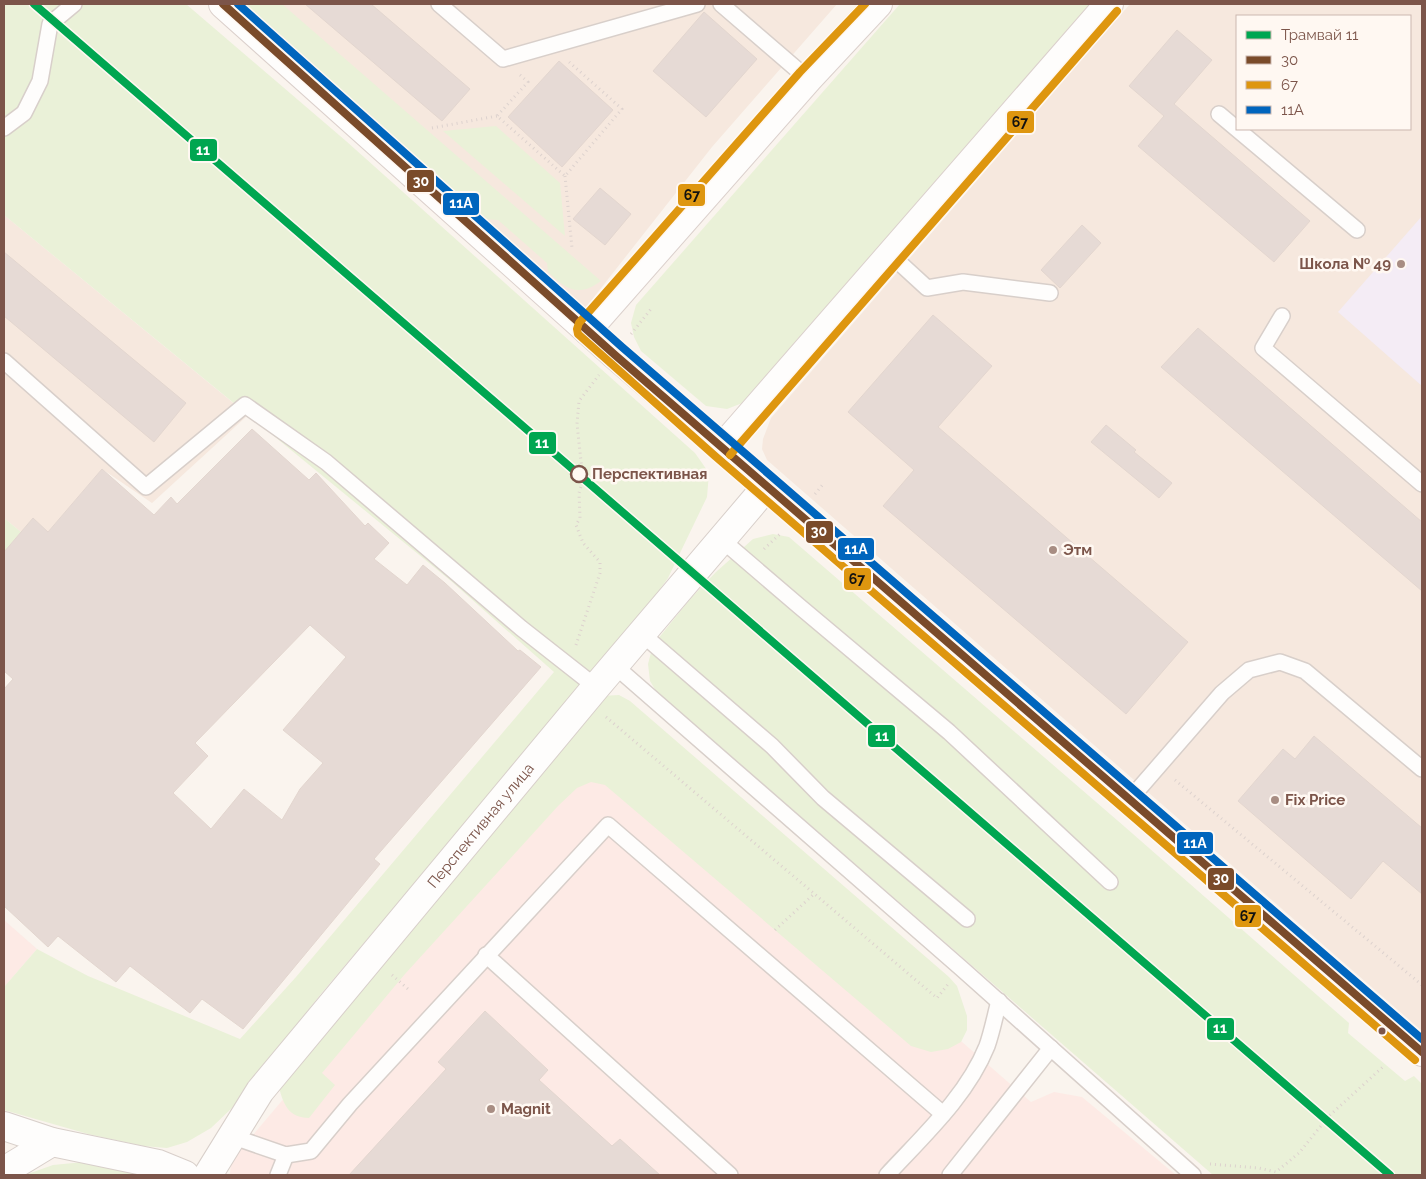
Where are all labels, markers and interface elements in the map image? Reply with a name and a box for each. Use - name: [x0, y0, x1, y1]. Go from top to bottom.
- legend: [1236, 15, 1411, 130]
- text: Трамвай 11: [1281, 26, 1359, 44]
- text: 30: [1281, 51, 1298, 69]
- text: 67: [1281, 76, 1298, 94]
- text: 11А: [1281, 101, 1304, 119]
- line badge: 67: [1006, 110, 1035, 134]
- text: 67: [1012, 114, 1028, 130]
- line badge: 11: [189, 138, 218, 162]
- text: 11: [196, 142, 210, 158]
- line badge: 30: [406, 169, 435, 193]
- text: 30: [413, 173, 429, 189]
- line badge: 67: [677, 183, 706, 207]
- text: 67: [684, 187, 700, 203]
- line badge: 11А: [442, 192, 480, 216]
- text: 11А: [449, 195, 473, 211]
- place label: Школа № 49: [1299, 255, 1391, 273]
- marker: Школа № 49: [1395, 258, 1407, 270]
- line badge: 11: [528, 431, 557, 455]
- text: 11: [535, 435, 549, 451]
- marker: Перспективная: [570, 465, 588, 483]
- place label: Перспективная: [592, 465, 708, 483]
- line badge: 30: [805, 520, 834, 544]
- text: 30: [811, 523, 827, 539]
- line badge: 11А: [837, 537, 875, 561]
- text: 11А: [844, 541, 868, 557]
- place label: Этм: [1063, 541, 1092, 559]
- marker: Этм: [1047, 544, 1059, 556]
- line badge: 67: [843, 567, 872, 591]
- text: 67: [849, 571, 865, 587]
- line badge: 11: [867, 724, 896, 748]
- text: 11: [875, 728, 889, 744]
- street label: Перспективная улица: [424, 760, 538, 892]
- place label: Fix Price: [1285, 791, 1345, 809]
- marker: Fix Price: [1269, 794, 1281, 806]
- line badge: 11А: [1176, 831, 1214, 855]
- text: 11А: [1183, 835, 1207, 851]
- line badge: 30: [1207, 867, 1235, 891]
- text: 30: [1213, 870, 1229, 886]
- line badge: 67: [1234, 904, 1262, 928]
- text: 67: [1240, 908, 1256, 924]
- line badge: 11: [1206, 1017, 1235, 1041]
- text: 11: [1213, 1020, 1227, 1036]
- unlabelled marker: [1377, 1026, 1387, 1036]
- place label: Magnit: [501, 1100, 551, 1118]
- marker: Magnit: [485, 1103, 497, 1115]

